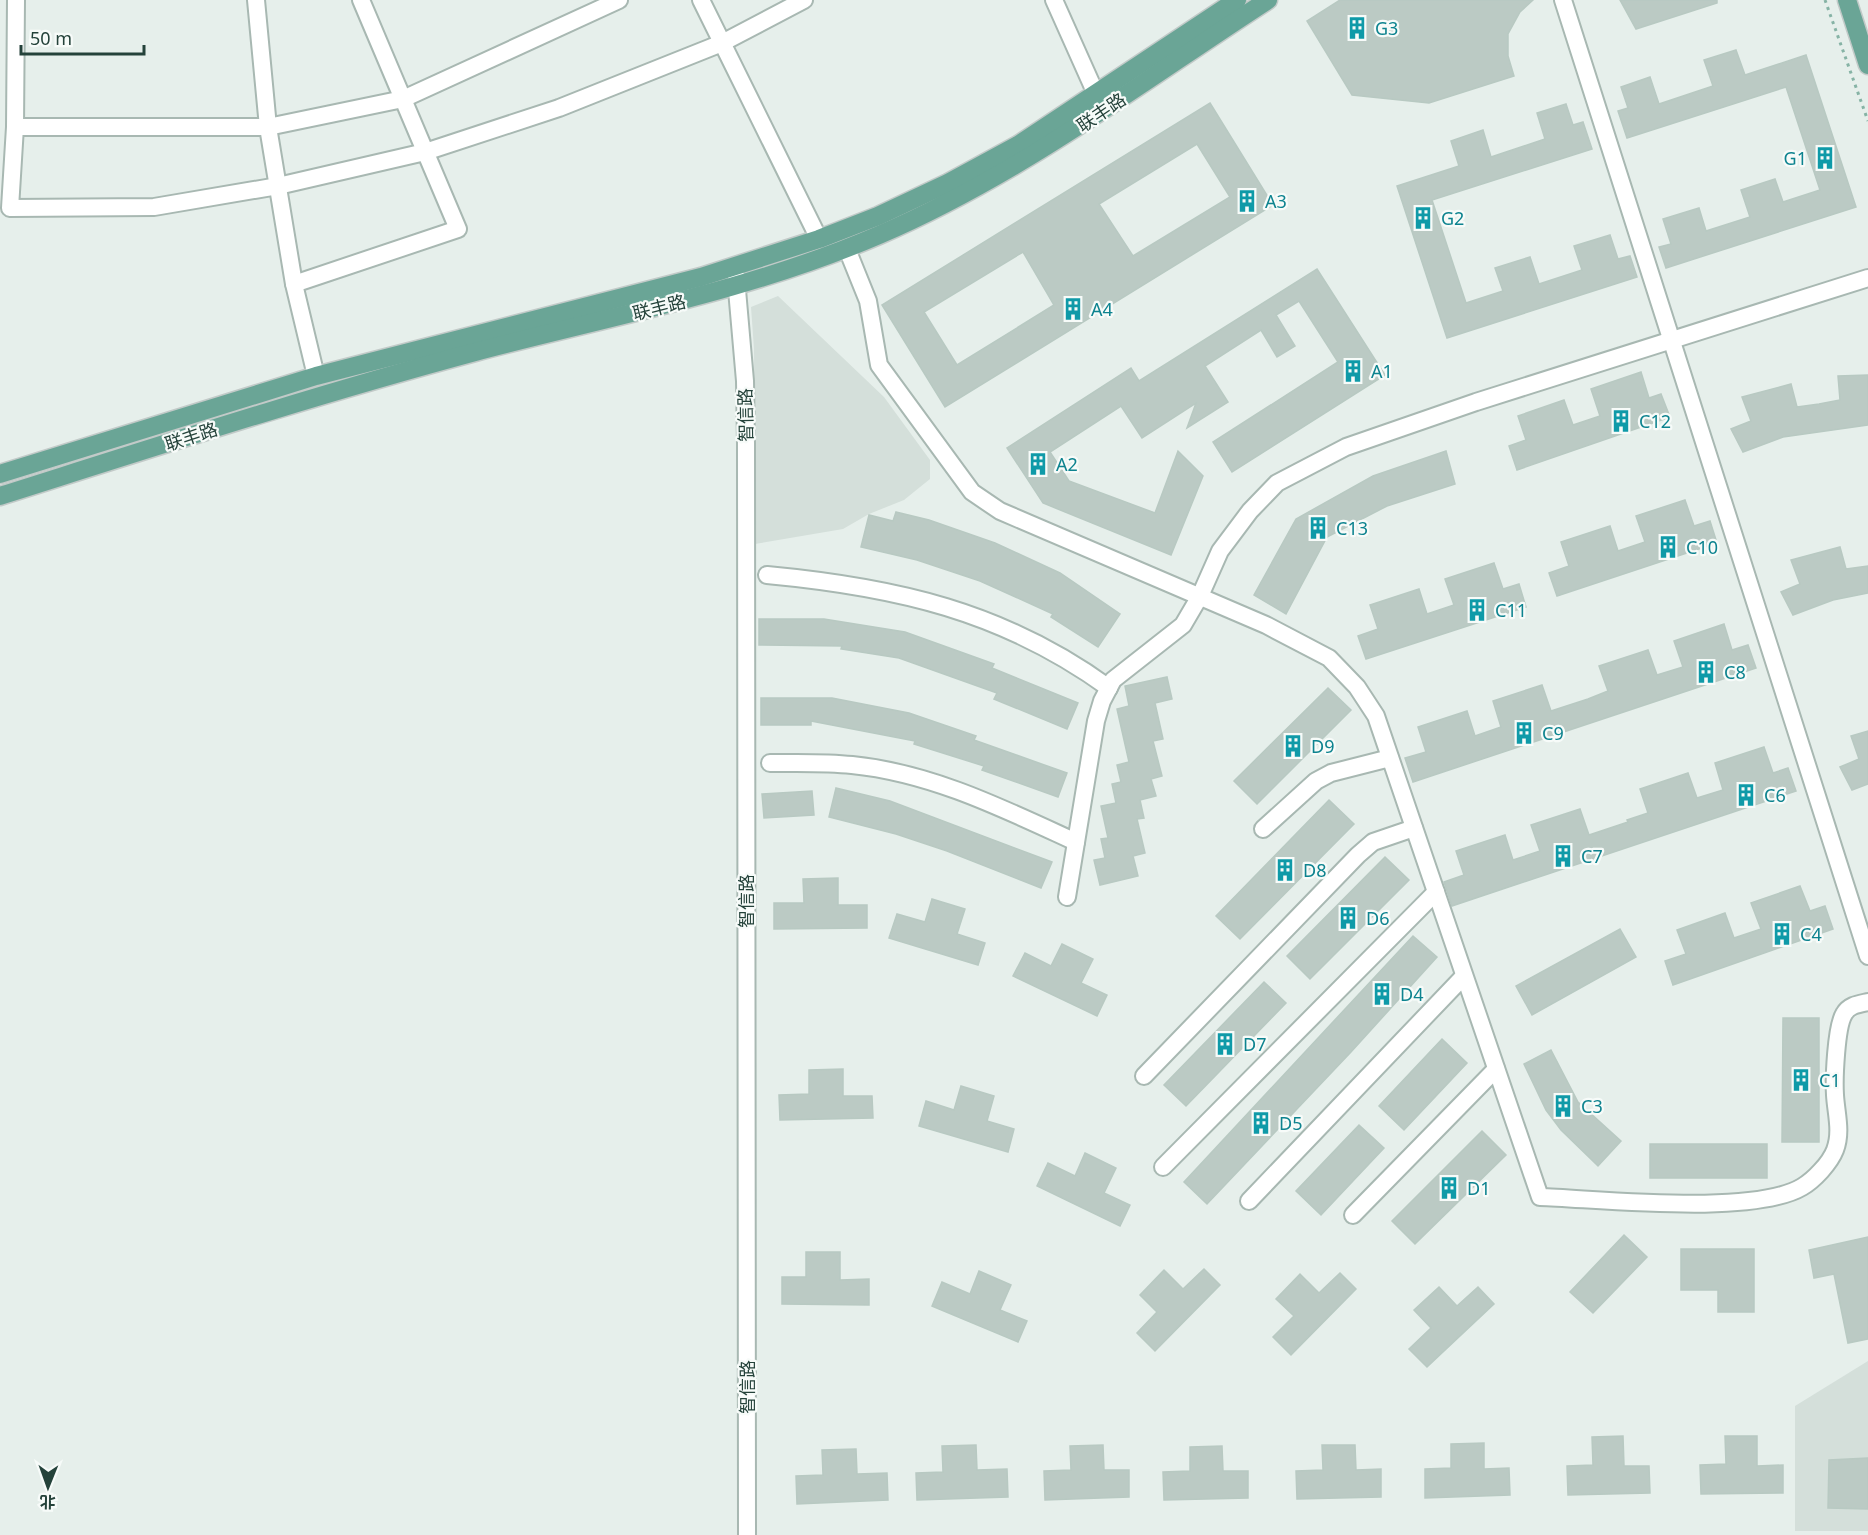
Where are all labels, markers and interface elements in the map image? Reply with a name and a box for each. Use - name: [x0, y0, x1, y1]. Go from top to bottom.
- building icon: G3: [1344, 15, 1370, 41]
- place label: G3: [1375, 16, 1398, 40]
- scale bar: [21, 18, 144, 56]
- text: 50 m: [30, 26, 72, 50]
- street label: 联丰路: [1072, 87, 1130, 137]
- building icon: G1: [1812, 145, 1838, 171]
- place label: G1: [1784, 146, 1807, 170]
- building icon: A3: [1234, 188, 1260, 214]
- place label: A3: [1265, 189, 1287, 213]
- building icon: G2: [1410, 205, 1436, 231]
- place label: G2: [1441, 206, 1464, 230]
- street label: 联丰路: [630, 289, 688, 325]
- building icon: A4: [1060, 296, 1086, 322]
- place label: A4: [1091, 297, 1113, 321]
- building icon: A1: [1340, 358, 1366, 384]
- place label: A1: [1371, 359, 1393, 383]
- street label: 智信路: [733, 388, 757, 442]
- building icon: C12: [1608, 408, 1634, 434]
- place label: C12: [1639, 409, 1671, 433]
- street label: 联丰路: [162, 416, 220, 456]
- building icon: A2: [1025, 451, 1051, 477]
- place label: A2: [1056, 452, 1078, 476]
- building icon: C13: [1305, 515, 1331, 541]
- place label: C13: [1336, 516, 1368, 540]
- building icon: C10: [1655, 534, 1681, 560]
- place label: C10: [1686, 535, 1718, 559]
- building icon: C11: [1464, 597, 1490, 623]
- place label: C11: [1495, 598, 1527, 622]
- building icon: C8: [1693, 659, 1719, 685]
- place label: C8: [1724, 660, 1746, 684]
- building icon: C9: [1511, 720, 1537, 746]
- place label: C9: [1542, 721, 1564, 745]
- building icon: D9: [1280, 733, 1306, 759]
- place label: D9: [1311, 734, 1334, 758]
- building icon: C6: [1733, 782, 1759, 808]
- place label: C6: [1764, 783, 1786, 807]
- building icon: C7: [1550, 843, 1576, 869]
- place label: C7: [1581, 844, 1603, 868]
- building icon: D8: [1272, 857, 1298, 883]
- place label: D8: [1303, 858, 1326, 882]
- street label: 智信路: [734, 874, 758, 928]
- building icon: D6: [1335, 905, 1361, 931]
- place label: D6: [1366, 906, 1389, 930]
- building icon: C4: [1769, 921, 1795, 947]
- place label: C4: [1800, 922, 1822, 946]
- building icon: D4: [1369, 981, 1395, 1007]
- place label: D4: [1400, 982, 1423, 1006]
- building icon: D7: [1212, 1031, 1238, 1057]
- place label: D7: [1243, 1032, 1266, 1056]
- building icon: C1: [1788, 1067, 1814, 1093]
- place label: C1: [1819, 1068, 1841, 1092]
- building icon: C3: [1550, 1093, 1576, 1119]
- place label: C3: [1581, 1094, 1603, 1118]
- building icon: D5: [1248, 1110, 1274, 1136]
- place label: D5: [1279, 1111, 1302, 1135]
- building icon: D1: [1436, 1175, 1462, 1201]
- place label: D1: [1467, 1176, 1490, 1200]
- street label: 智信路: [735, 1360, 759, 1414]
- north arrow: [18, 1457, 78, 1517]
- text: 北: [40, 1491, 56, 1513]

